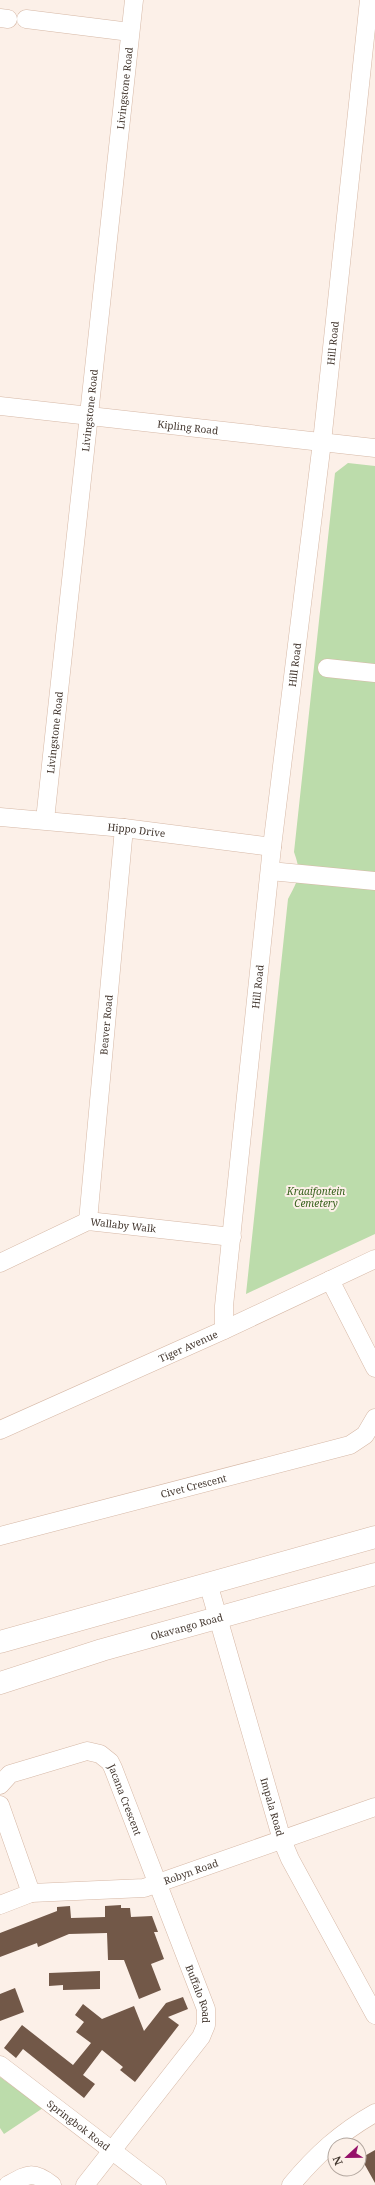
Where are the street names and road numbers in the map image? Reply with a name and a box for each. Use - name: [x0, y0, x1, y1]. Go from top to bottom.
- street label: Livingstone Road: [113, 46, 136, 130]
- street label: Hill Road: [323, 320, 342, 366]
- street label: Livingstone Road: [78, 369, 101, 452]
- street label: Kipling Road: [157, 417, 219, 437]
- street label: Hill Road: [285, 642, 304, 688]
- street label: Livingstone Road: [43, 691, 66, 774]
- street label: Hippo Drive: [107, 820, 166, 840]
- street label: Hill Road: [248, 964, 267, 1009]
- street label: Beaver Road: [96, 994, 116, 1055]
- street label: Wallaby Walk: [90, 1214, 157, 1236]
- street label: Tiger Avenue: [156, 1327, 220, 1365]
- street label: Civet Crescent: [159, 1470, 229, 1501]
- street label: Okavango Road: [149, 1610, 224, 1643]
- street label: Jacana Crescent: [105, 1761, 145, 1838]
- street label: Impala Road: [257, 1776, 288, 1838]
- street label: Robyn Road: [162, 1856, 220, 1888]
- street label: Buffalo Road: [183, 1963, 213, 2023]
- street label: Springbok Road: [44, 2097, 113, 2154]

